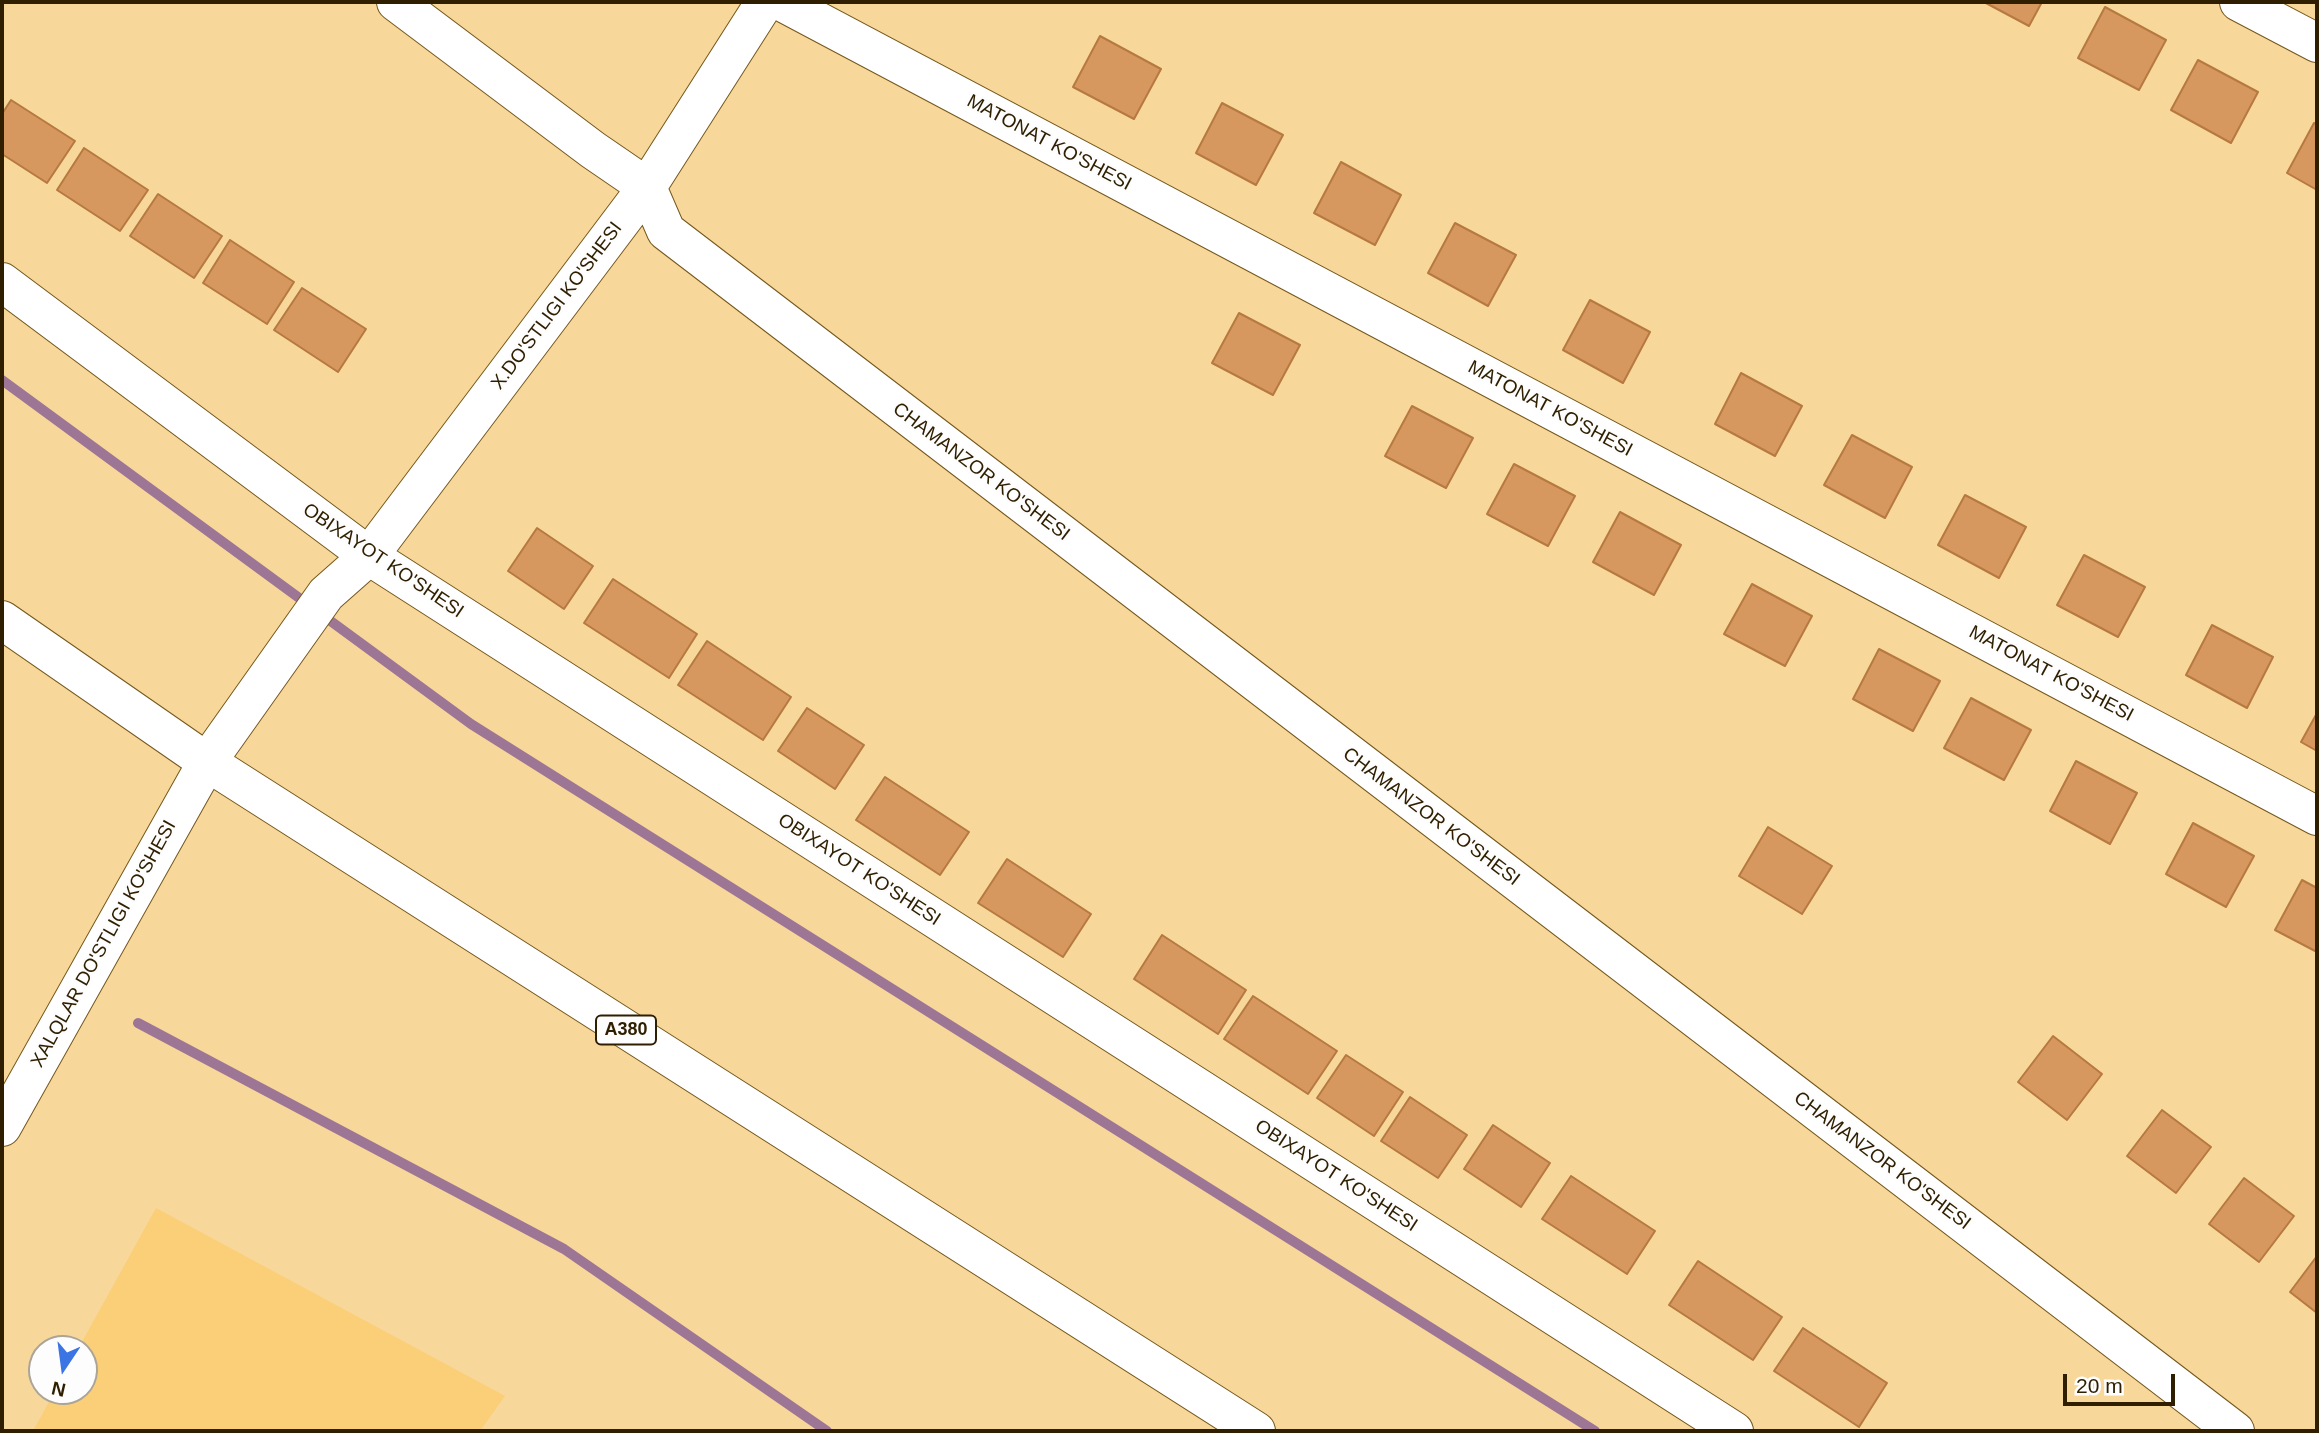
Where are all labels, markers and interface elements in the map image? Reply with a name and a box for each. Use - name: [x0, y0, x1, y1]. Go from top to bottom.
- street label: MATONAT KO'SHESI: [963, 90, 1135, 196]
- street label: X.DO'STLIGI KO'SHESI: [487, 218, 627, 394]
- street label: MATONAT KO'SHESI: [1464, 356, 1636, 462]
- street label: CHAMANZOR KO'SHESI: [888, 398, 1074, 546]
- street label: OBIXAYOT KO'SHESI: [298, 499, 468, 623]
- street label: MATONAT KO'SHESI: [1965, 621, 2137, 727]
- street label: CHAMANZOR KO'SHESI: [1338, 743, 1524, 891]
- street label: OBIXAYOT KO'SHESI: [773, 809, 945, 931]
- street label: XALQLAR DO'STLIGI KO'SHESI: [26, 817, 182, 1071]
- road number: A380: [596, 1015, 656, 1044]
- street label: CHAMANZOR KO'SHESI: [1789, 1087, 1975, 1235]
- street label: OBIXAYOT KO'SHESI: [1250, 1115, 1422, 1237]
- north arrow: [28, 1335, 98, 1405]
- scale bar: [2067, 1360, 2179, 1404]
- text: 20 m: [2076, 1374, 2123, 1397]
- text: N: [50, 1377, 68, 1401]

